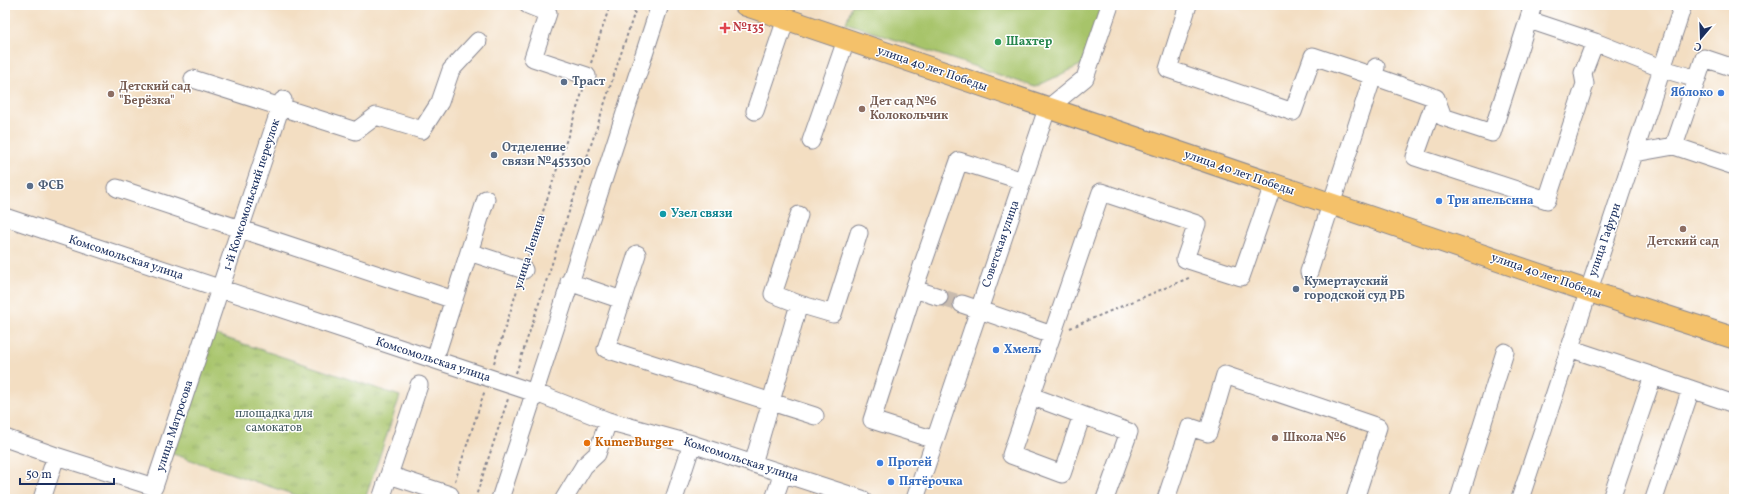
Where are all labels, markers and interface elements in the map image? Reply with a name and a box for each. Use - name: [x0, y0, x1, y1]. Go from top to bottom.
- north arrow: [1681, 18, 1721, 58]
- place label: №135: [733, 20, 764, 36]
- marker: №135: [720, 23, 730, 33]
- place label: Шахтер: [1006, 34, 1053, 50]
- marker: Шахтер: [993, 37, 1003, 47]
- text: С: [1692, 38, 1704, 54]
- street label: улица 40 лет Победы: [875, 43, 990, 96]
- place label: Траст: [572, 74, 606, 90]
- marker: Траст: [559, 77, 569, 87]
- place label: Детский сад "Берёзка": [119, 79, 191, 109]
- place label: Яблоко: [1670, 85, 1713, 101]
- marker: Яблоко: [1716, 88, 1726, 98]
- marker: Детский сад "Берёзка": [106, 89, 116, 99]
- place label: Дет сад №6 Колокольчик: [870, 94, 948, 124]
- marker: Дет сад №6 Колокольчик: [857, 104, 867, 114]
- street label: 1-й Комсомольский переулок: [220, 116, 284, 273]
- place label: Отделение связи №453300: [502, 140, 591, 170]
- street label: улица 40 лет Победы: [1182, 147, 1297, 200]
- marker: Отделение связи №453300: [489, 150, 499, 160]
- place label: ФСБ: [38, 178, 64, 194]
- marker: ФСБ: [25, 181, 35, 191]
- place label: Три апельсина: [1447, 193, 1534, 209]
- marker: Три апельсина: [1434, 196, 1444, 206]
- street label: Советская улица: [979, 198, 1023, 290]
- street label: улица Гафури: [1585, 201, 1625, 279]
- place label: Узел связи: [671, 206, 733, 222]
- marker: Узел связи: [658, 209, 668, 219]
- street label: улица Ленина: [510, 213, 550, 291]
- marker: Детский сад: [1678, 224, 1688, 234]
- street label: Комсомольская улица: [66, 232, 186, 284]
- place label: Детский сад: [1647, 234, 1720, 250]
- street label: улица 40 лет Победы: [1489, 250, 1604, 303]
- place label: Кумертауский городской суд РБ: [1304, 274, 1405, 304]
- marker: Кумертауский городской суд РБ: [1291, 284, 1301, 294]
- street label: Комсомольская улица: [373, 334, 493, 386]
- place label: Хмель: [1004, 342, 1042, 358]
- marker: Хмель: [991, 345, 1001, 355]
- street label: улица Матросова: [153, 378, 197, 474]
- park label: площадка для самокатов: [235, 406, 313, 436]
- place label: Школа №6: [1283, 430, 1347, 446]
- marker: Школа №6: [1270, 433, 1280, 443]
- street label: Комсомольская улица: [681, 434, 801, 486]
- place label: KumerBurger: [595, 435, 674, 451]
- marker: KumerBurger: [582, 438, 592, 448]
- place label: Протей: [888, 455, 932, 471]
- marker: Протей: [875, 458, 885, 468]
- scale bar: [20, 460, 114, 486]
- text: 50 m: [26, 467, 52, 483]
- place label: Пятёрочка: [899, 474, 963, 490]
- marker: Пятёрочка: [886, 477, 896, 487]

